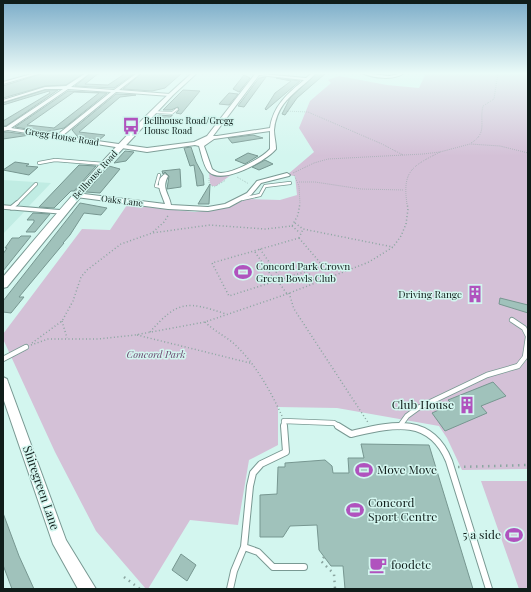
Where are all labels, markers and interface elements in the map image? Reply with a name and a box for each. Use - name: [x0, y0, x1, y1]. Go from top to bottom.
- place label: Bellhouse Road/Gregg House Road: [144, 114, 234, 136]
- bus stop icon: Bellhouse Road/Gregg House Road: [121, 116, 141, 136]
- street label: Gregg House Road: [24, 124, 101, 148]
- street label: Bellhouse Road: [69, 147, 120, 201]
- street label: Oaks Lane: [101, 191, 144, 209]
- place label: Concord Park Crown Green Bowls Club: [256, 259, 350, 285]
- sports icon: Concord Park Crown Green Bowls Club: [233, 262, 253, 282]
- building icon: Driving Range: [465, 284, 485, 304]
- place label: Driving Range: [398, 287, 462, 301]
- park label: Concord Park: [126, 347, 186, 361]
- building icon: Club House: [457, 395, 477, 415]
- place label: Club House: [392, 396, 454, 412]
- street label: Shiregreen Lane: [20, 443, 64, 532]
- sports icon: Move Move: [354, 460, 374, 480]
- place label: Move Move: [377, 461, 437, 477]
- place label: Concord Sport Centre: [368, 494, 437, 524]
- sports icon: Concord Sport Centre: [345, 500, 365, 520]
- sports icon: 5 a side: [504, 525, 524, 545]
- place label: 5 a side: [462, 526, 501, 542]
- cafe icon: foodetc: [368, 555, 388, 575]
- place label: foodetc: [391, 556, 431, 572]

